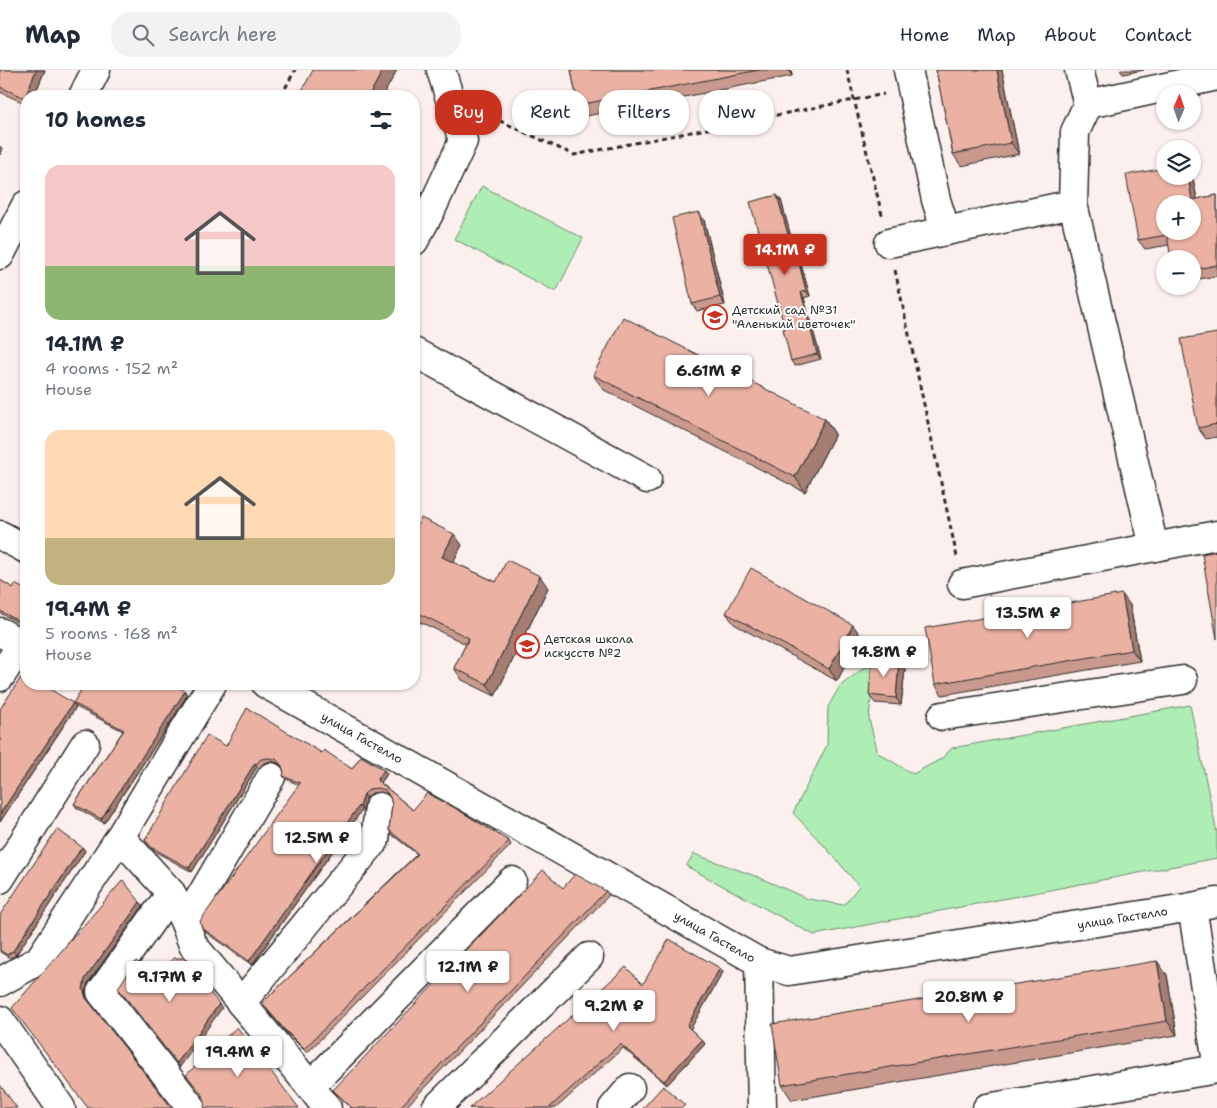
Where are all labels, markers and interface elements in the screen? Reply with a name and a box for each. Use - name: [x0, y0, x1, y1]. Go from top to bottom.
- search box: [111, 12, 461, 57]
- text: Map: [25, 19, 81, 51]
- icon: search: [129, 21, 157, 49]
- text: Search here: [169, 22, 277, 47]
- text: Home: [900, 23, 949, 47]
- text: Map: [977, 23, 1016, 47]
- text: About: [1044, 23, 1097, 47]
- text: Contact: [1125, 23, 1192, 47]
- north arrow: [1156, 85, 1201, 130]
- map controls: [1156, 85, 1201, 295]
- chip: Buy: [435, 90, 502, 135]
- chip: Rent: [512, 90, 589, 135]
- chip: Filters: [599, 90, 689, 135]
- chip: New: [699, 90, 774, 135]
- text: 10 homes: [45, 106, 146, 134]
- icon: filters: [367, 106, 395, 134]
- button: layers: [1156, 140, 1201, 185]
- button: +: [1156, 195, 1201, 240]
- icon: home: [175, 198, 265, 288]
- pin: 14.1M ₽: [739, 234, 831, 276]
- text: 14.1M ₽: [755, 239, 815, 260]
- button: −: [1156, 250, 1201, 295]
- place label: Детский сад №31 "Аленький цветочек": [732, 302, 856, 332]
- school or university icon: Детский сад №31 "Аленький цветочек": [702, 304, 728, 330]
- text: 14.1M ₽: [45, 330, 125, 358]
- pin: 6.61M ₽: [663, 354, 755, 397]
- text: 4 rooms · 152 m²: [45, 358, 178, 379]
- text: 6.61M ₽: [676, 360, 742, 381]
- text: House: [45, 379, 92, 400]
- icon: home: [175, 463, 265, 553]
- text: 19.4M ₽: [45, 595, 132, 623]
- pin: 13.5M ₽: [982, 596, 1074, 639]
- text: 13.5M ₽: [995, 602, 1061, 623]
- text: 5 rooms · 168 m²: [45, 623, 178, 644]
- place label: Детская школа искусств №2: [544, 631, 634, 661]
- school or university icon: Детская школа искусств №2: [514, 633, 540, 659]
- pin: 14.8M ₽: [838, 636, 930, 678]
- text: 14.8M ₽: [851, 641, 917, 662]
- text: House: [45, 644, 92, 665]
- street label: улица Гастелло: [318, 709, 405, 767]
- pin: 12.5M ₽: [271, 822, 363, 864]
- text: 12.5M ₽: [284, 827, 350, 848]
- street label: улица Гастелло: [1076, 903, 1169, 933]
- street label: улица Гастелло: [671, 908, 758, 966]
- pin: 12.1M ₽: [422, 950, 514, 993]
- text: 12.1M ₽: [437, 956, 499, 977]
- pin: 9.17M ₽: [124, 960, 216, 1003]
- text: 9.17M ₽: [137, 966, 203, 987]
- pin: 20.8M ₽: [923, 980, 1015, 1023]
- text: 20.8M ₽: [934, 986, 1004, 1007]
- pin: 9.2M ₽: [573, 990, 655, 1032]
- text: 9.2M ₽: [584, 995, 644, 1016]
- pin: 19.4M ₽: [192, 1036, 284, 1078]
- text: 19.4M ₽: [205, 1041, 271, 1062]

